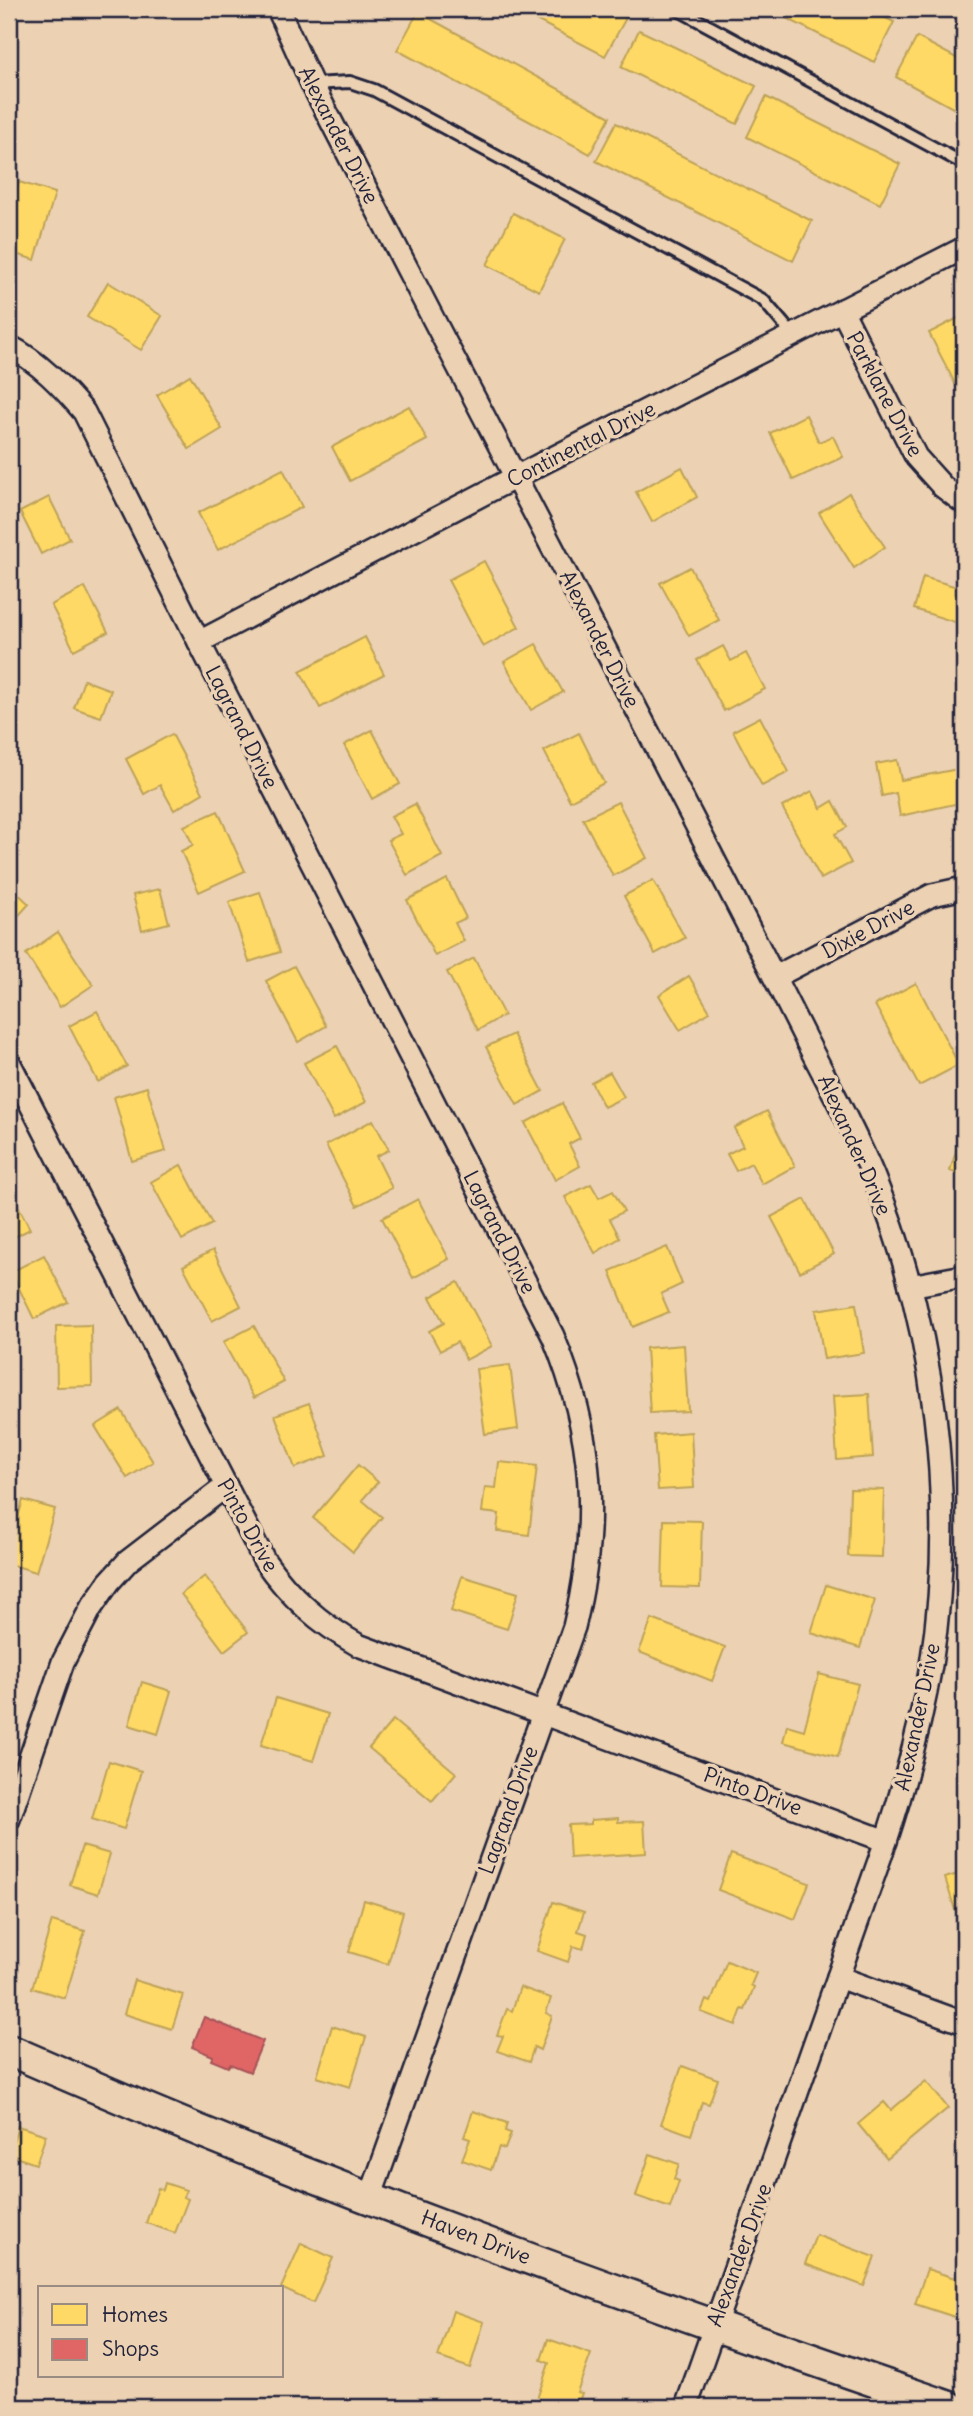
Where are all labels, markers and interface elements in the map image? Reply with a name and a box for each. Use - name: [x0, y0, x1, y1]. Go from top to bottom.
- street label: Alexander Drive: [293, 62, 385, 208]
- street label: Parklane Drive: [841, 327, 929, 461]
- street label: Continental Drive: [502, 395, 660, 493]
- street label: Alexander Drive: [554, 566, 646, 712]
- street label: Lagrand Drive: [199, 661, 285, 793]
- street label: Dixie Drive: [817, 893, 919, 965]
- street label: Alexander Drive: [812, 1071, 898, 1219]
- street label: Lagrand Drive: [457, 1166, 543, 1298]
- street label: Pinto Drive: [211, 1473, 285, 1577]
- street label: Alexander Drive: [888, 1641, 946, 1793]
- street label: Lagrand Drive: [472, 1742, 544, 1878]
- street label: Pinto Drive: [700, 1761, 806, 1821]
- street label: Alexander Drive: [701, 2180, 777, 2330]
- street label: Haven Drive: [417, 2204, 535, 2270]
- legend: [38, 2286, 284, 2378]
- text: Homes: [102, 2301, 168, 2328]
- text: Shops: [102, 2335, 159, 2362]

